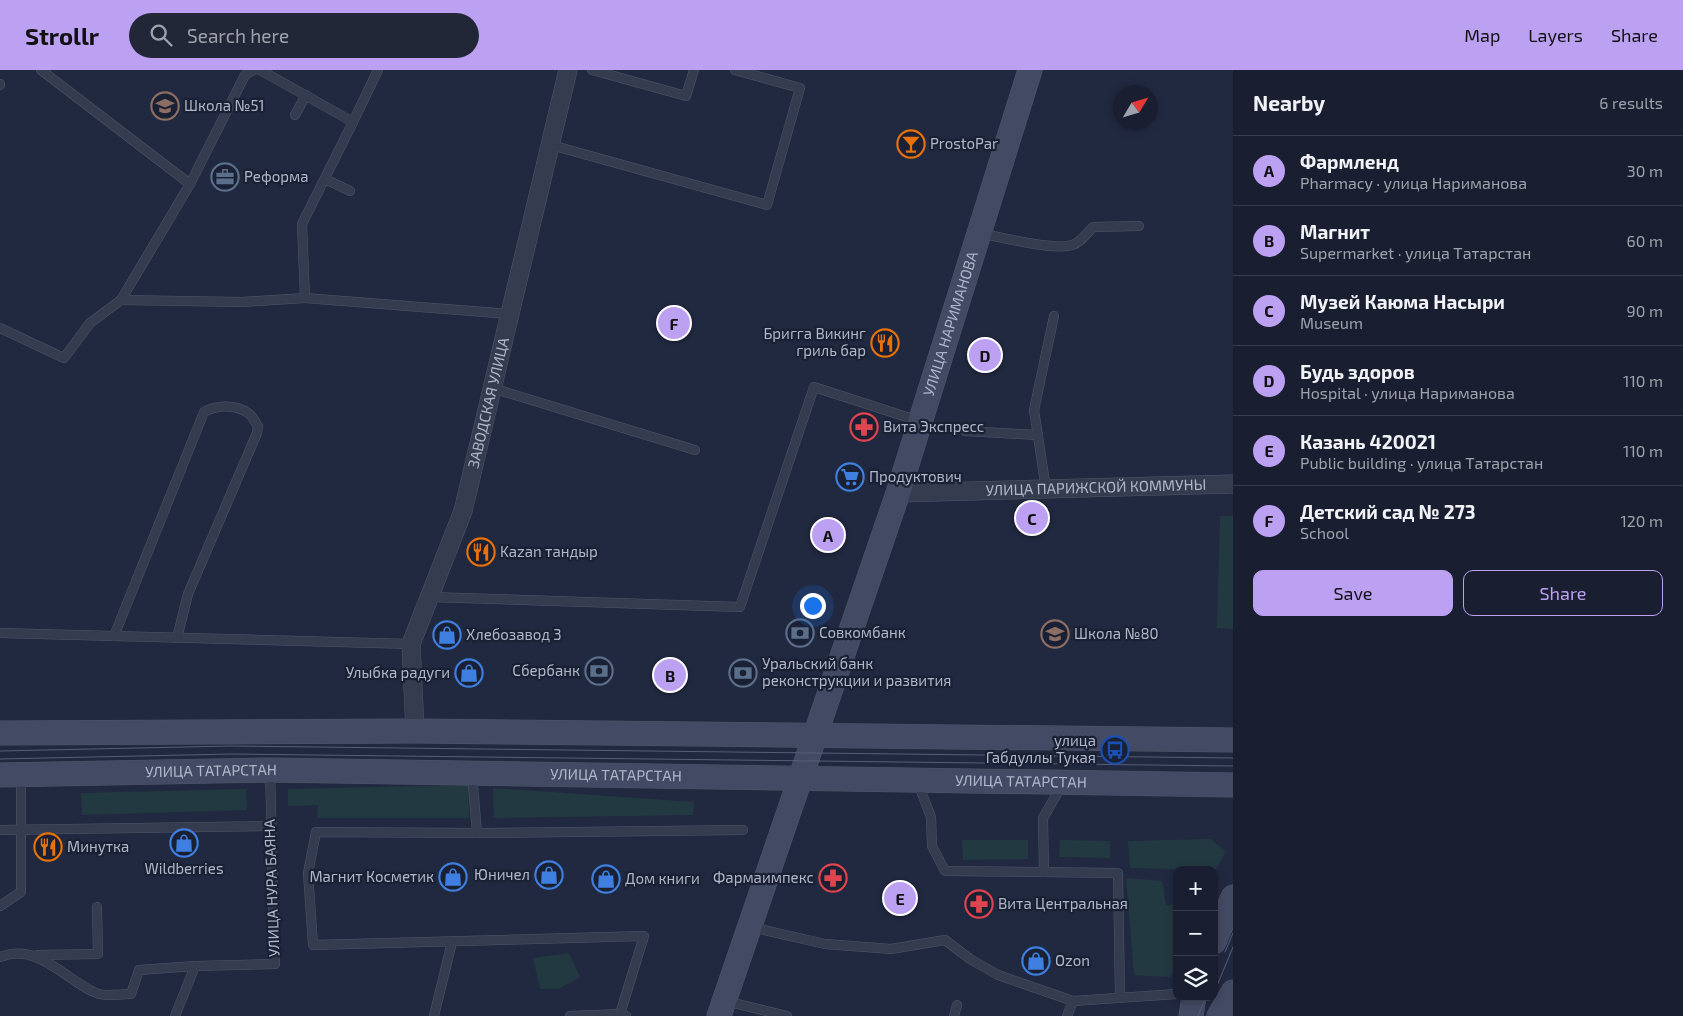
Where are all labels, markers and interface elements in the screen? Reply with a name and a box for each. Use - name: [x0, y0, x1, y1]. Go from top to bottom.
- search box: [129, 13, 479, 58]
- text: Strollr: [25, 21, 99, 50]
- icon: search: [147, 21, 175, 49]
- text: Search here: [187, 24, 289, 47]
- text: Map: [1464, 24, 1500, 46]
- text: Layers: [1528, 24, 1583, 46]
- text: Share: [1611, 24, 1658, 46]
- north arrow: [1113, 85, 1158, 130]
- text: Nearby: [1253, 90, 1325, 115]
- school or university icon: Школа №51: [150, 91, 180, 121]
- text: 6 results: [1599, 93, 1663, 112]
- place label: Школа №51: [184, 96, 264, 114]
- bar icon: ProstoPar: [896, 129, 926, 159]
- place label: ProstoPar: [930, 134, 998, 152]
- text: Фармленд: [1300, 150, 1399, 173]
- text: A: [1264, 161, 1274, 180]
- text: 30 m: [1627, 161, 1663, 180]
- office icon: Реформа: [210, 162, 240, 192]
- place label: Реформа: [244, 167, 308, 185]
- text: Pharmacy · улица Нариманова: [1300, 173, 1527, 192]
- text: Магнит: [1300, 220, 1370, 243]
- text: B: [1264, 231, 1274, 250]
- text: 60 m: [1627, 231, 1663, 250]
- text: Supermarket · улица Татарстан: [1300, 243, 1531, 262]
- street label: УЛИЦА НАРИМАНОВА: [919, 248, 981, 398]
- text: Музей Каюма Насыри: [1300, 290, 1505, 313]
- text: C: [1264, 301, 1274, 320]
- text: 90 m: [1627, 301, 1663, 320]
- pin: F: [658, 304, 690, 342]
- text: Museum: [1300, 313, 1363, 332]
- place label: Бригга Викинг гриль бар: [763, 324, 866, 359]
- restaurant icon: Бригга Викинг гриль бар: [870, 328, 900, 358]
- street label: ЗАВОДСКАЯ УЛИЦА: [463, 335, 512, 470]
- pin: D: [969, 336, 1001, 374]
- text: Будь здоров: [1300, 360, 1415, 383]
- text: D: [1264, 371, 1274, 390]
- text: 110 m: [1623, 371, 1663, 390]
- text: Hospital · улица Нариманова: [1300, 383, 1515, 402]
- pharmacy icon: Вита Экспресс: [849, 412, 879, 442]
- place label: Вита Экспресс: [883, 417, 984, 435]
- text: Казань 420021: [1300, 430, 1436, 453]
- text: E: [1264, 441, 1274, 460]
- text: 110 m: [1623, 441, 1663, 460]
- text: Public building · улица Татарстан: [1300, 453, 1543, 472]
- supermarket icon: Продуктович: [835, 462, 865, 492]
- place label: Продуктович: [869, 467, 962, 486]
- street label: УЛИЦА ПАРИЖСКОЙ КОММУНЫ: [985, 475, 1206, 499]
- pin: C: [1016, 499, 1048, 537]
- text: Детский сад № 273: [1300, 500, 1476, 523]
- text: F: [1265, 511, 1273, 530]
- text: 120 m: [1620, 511, 1663, 530]
- pin: A: [812, 516, 844, 554]
- text: School: [1300, 523, 1349, 542]
- restaurant icon: Kazan тандыр: [466, 537, 496, 567]
- place label: Kazan тандыр: [500, 542, 598, 560]
- button: Save: [1253, 570, 1453, 616]
- button: Share: [1463, 570, 1663, 616]
- your location: [800, 593, 826, 619]
- bank icon: Совкомбанк: [785, 618, 815, 648]
- school or university icon: Школа №80: [1040, 619, 1070, 649]
- shop icon: Хлебозавод 3: [432, 620, 462, 650]
- place label: Совкомбанк: [819, 623, 906, 641]
- place label: Школа №80: [1074, 624, 1159, 642]
- place label: Хлебозавод 3: [466, 625, 562, 643]
- place label: Уральский банк реконструкции и развития: [762, 654, 951, 690]
- bank icon: Сбербанк: [584, 656, 614, 686]
- pin: B: [654, 656, 686, 694]
- shop icon: Улыбка радуги: [454, 658, 484, 688]
- bank icon: Уральский банк реконструкции и развития: [728, 658, 758, 688]
- place label: Сбербанк: [512, 661, 580, 679]
- place label: Улыбка радуги: [346, 663, 450, 682]
- place label: улица Габдуллы Тукая: [986, 731, 1096, 767]
- bus stop icon: улица Габдуллы Тукая: [1100, 735, 1130, 765]
- street label: УЛИЦА ТАТАРСТАН: [145, 760, 277, 780]
- street label: УЛИЦА ТАТАРСТАН: [550, 764, 682, 784]
- street label: УЛИЦА ТАТАРСТАН: [955, 771, 1087, 791]
- street label: УЛИЦА НУРА БАЯНА: [260, 818, 282, 957]
- shop icon: Wildberries: [169, 828, 199, 858]
- restaurant icon: Минутка: [33, 832, 63, 862]
- place label: Минутка: [67, 837, 129, 856]
- place label: Wildberries: [144, 859, 224, 877]
- shop icon: Юничел: [534, 860, 564, 890]
- shop icon: Магнит Косметик: [438, 862, 468, 892]
- pharmacy icon: Фармаимпекс: [818, 863, 848, 893]
- shop icon: Дом книги: [591, 864, 621, 894]
- place label: Юничел: [474, 865, 530, 883]
- map controls: [1173, 866, 1218, 1001]
- button: +: [1173, 866, 1218, 911]
- place label: Магнит Косметик: [309, 867, 434, 885]
- place label: Фармаимпекс: [713, 868, 814, 886]
- place label: Дом книги: [625, 869, 700, 887]
- pin: E: [884, 879, 916, 917]
- pharmacy icon: Вита Центральная: [964, 889, 994, 919]
- place label: Вита Центральная: [998, 894, 1128, 912]
- button: −: [1173, 911, 1218, 956]
- shop icon: Ozon: [1021, 946, 1051, 976]
- place label: Ozon: [1055, 951, 1090, 969]
- button: layers: [1173, 956, 1218, 1001]

